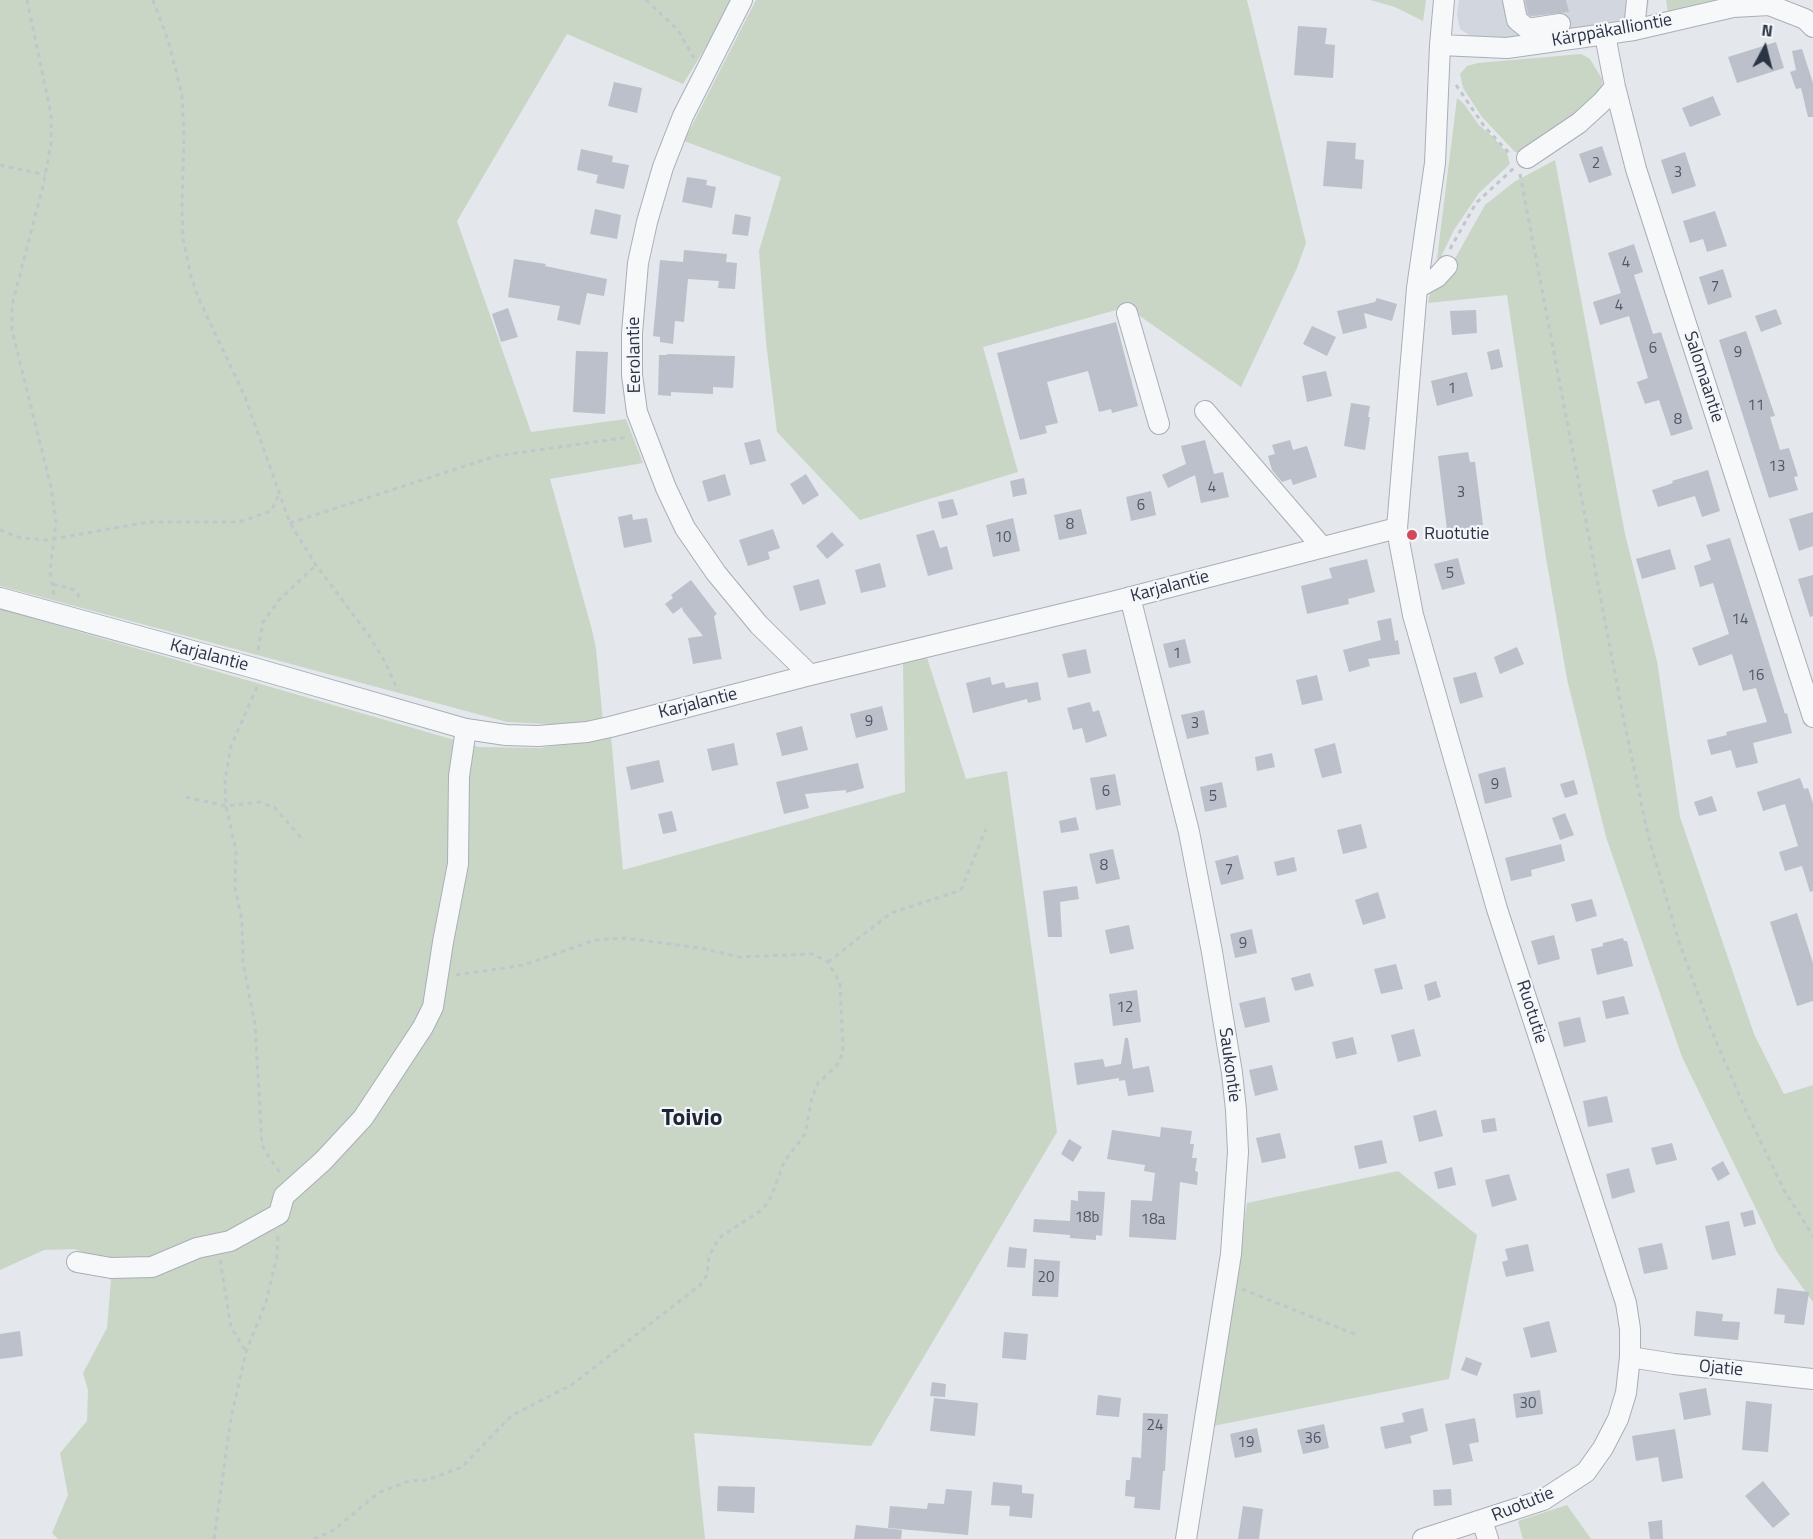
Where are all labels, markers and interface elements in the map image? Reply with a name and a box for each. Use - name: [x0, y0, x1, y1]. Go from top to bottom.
- street label: Kärppäkalliontie: [1550, 10, 1674, 52]
- north arrow: [1735, 18, 1795, 78]
- text: N: [1760, 18, 1774, 43]
- house number: 2: [1592, 155, 1600, 173]
- house number: 3: [1674, 164, 1682, 182]
- house number: 4: [1622, 254, 1630, 272]
- house number: 7: [1711, 278, 1719, 296]
- house number: 4: [1615, 297, 1623, 315]
- street label: Eerolantie: [624, 317, 646, 393]
- street label: Salomaantie: [1678, 329, 1728, 425]
- house number: 6: [1649, 340, 1657, 358]
- house number: 9: [1734, 344, 1742, 362]
- house number: 1: [1448, 380, 1456, 398]
- house number: 11: [1748, 397, 1764, 415]
- house number: 8: [1674, 411, 1682, 429]
- house number: 13: [1769, 458, 1785, 476]
- house number: 4: [1208, 479, 1216, 497]
- house number: 3: [1457, 484, 1465, 502]
- house number: 6: [1137, 497, 1145, 515]
- house number: 8: [1066, 516, 1074, 534]
- place label: Ruotutie: [1424, 524, 1489, 546]
- marker: Ruotutie: [1405, 528, 1419, 542]
- house number: 10: [995, 529, 1011, 547]
- house number: 5: [1446, 565, 1454, 583]
- street label: Karjalantie: [1128, 566, 1212, 608]
- house number: 14: [1732, 611, 1748, 629]
- street label: Karjalantie: [167, 635, 251, 677]
- house number: 1: [1173, 645, 1181, 663]
- house number: 16: [1748, 667, 1764, 685]
- street label: Karjalantie: [656, 684, 740, 724]
- house number: 9: [865, 713, 873, 731]
- house number: 3: [1191, 715, 1199, 733]
- house number: 9: [1491, 776, 1499, 794]
- house number: 6: [1102, 783, 1110, 801]
- house number: 5: [1209, 788, 1217, 806]
- house number: 8: [1100, 857, 1108, 875]
- house number: 7: [1225, 861, 1233, 879]
- house number: 9: [1239, 935, 1247, 953]
- street label: Ruotutie: [1511, 978, 1551, 1046]
- house number: 12: [1117, 999, 1133, 1017]
- street label: Saukontie: [1213, 1026, 1245, 1104]
- district label: Toivio: [662, 1105, 722, 1133]
- house number: 18b: [1075, 1209, 1099, 1227]
- house number: 18a: [1141, 1211, 1165, 1229]
- house number: 20: [1038, 1269, 1054, 1287]
- street label: Ojatie: [1698, 1356, 1744, 1382]
- house number: 30: [1520, 1395, 1536, 1413]
- house number: 24: [1147, 1417, 1163, 1435]
- house number: 36: [1305, 1430, 1321, 1448]
- house number: 19: [1238, 1434, 1254, 1452]
- street label: Ruotutie: [1489, 1483, 1557, 1527]

